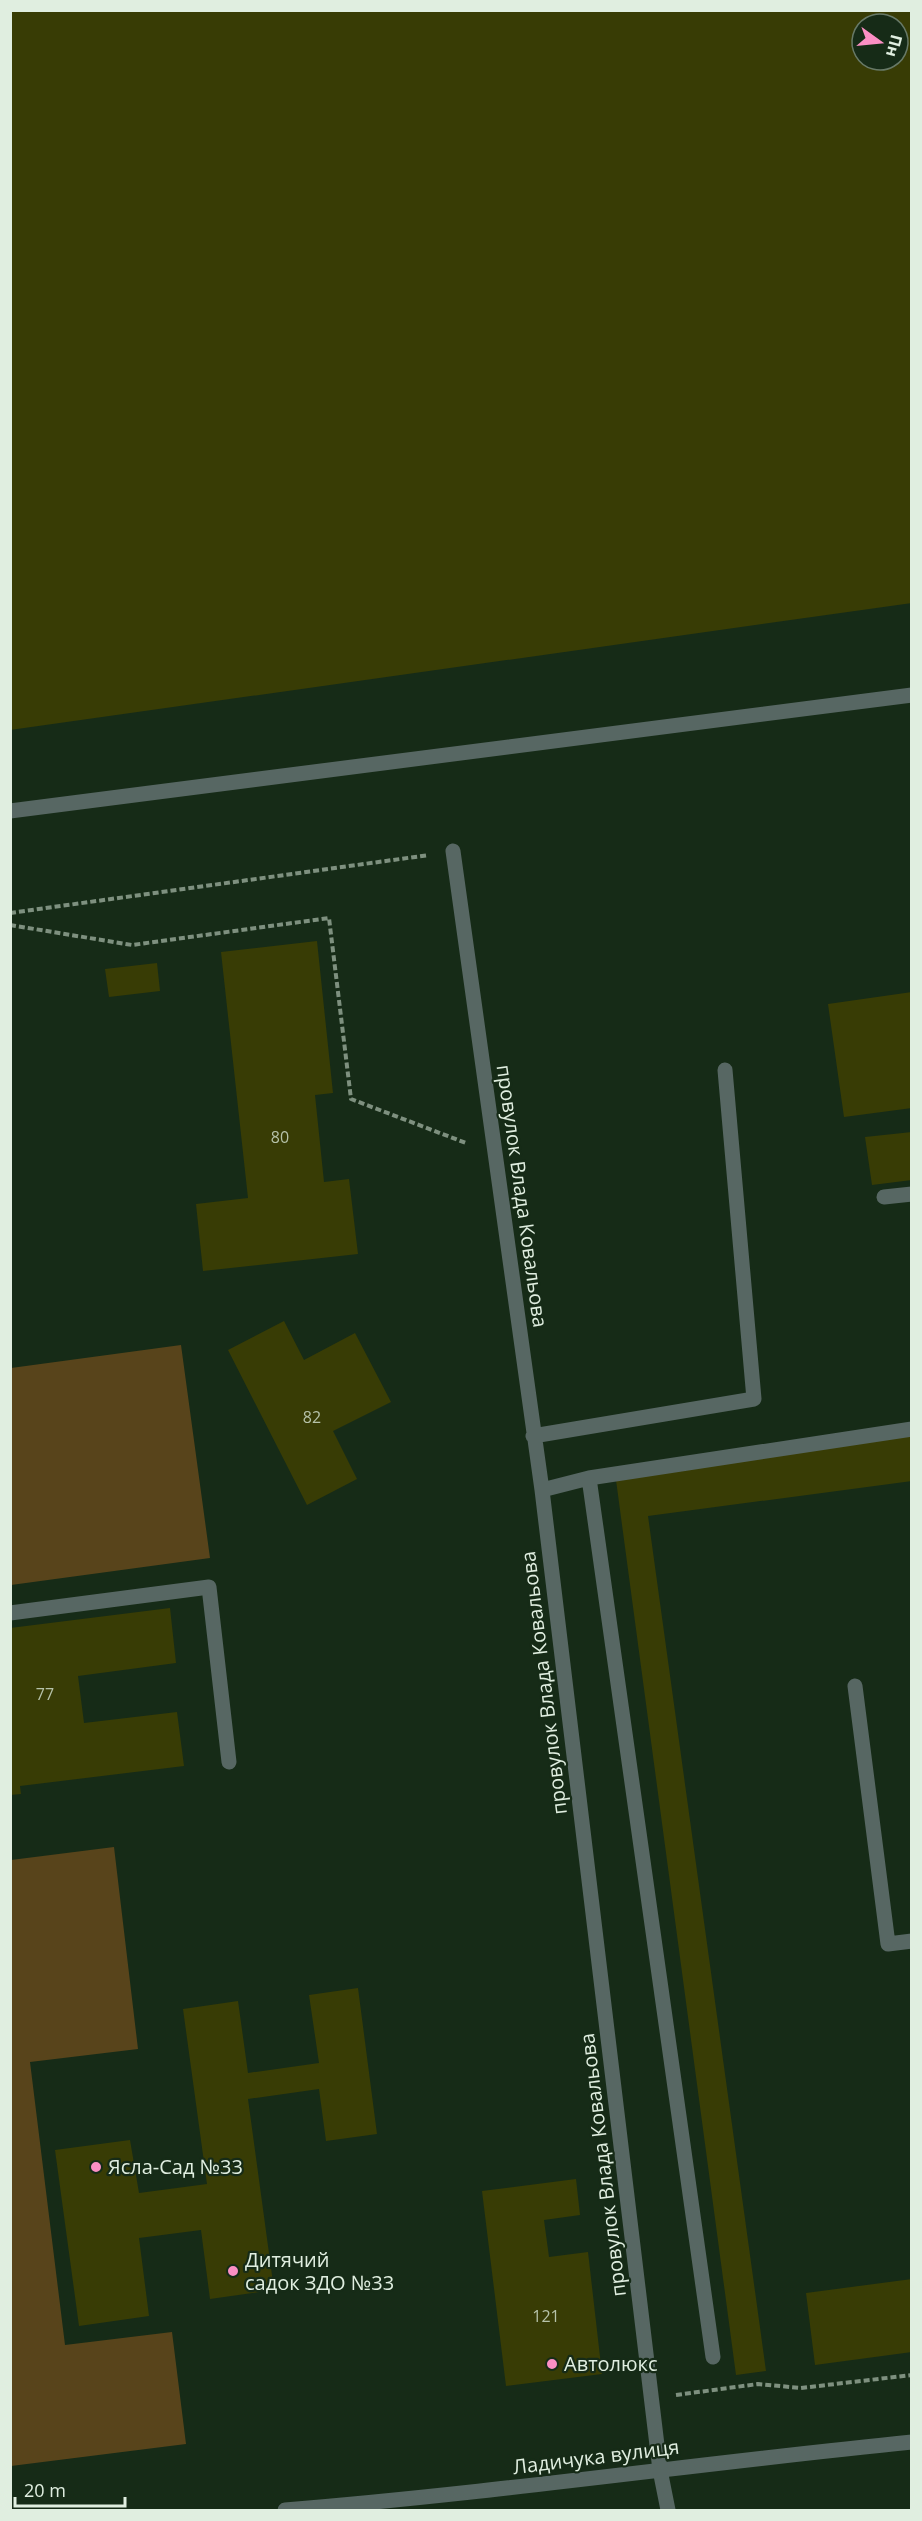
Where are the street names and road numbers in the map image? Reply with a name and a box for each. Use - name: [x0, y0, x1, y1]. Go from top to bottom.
- street label: провулок Влада Ковальова: [491, 1063, 554, 1329]
- street label: провулок Влада Ковальова: [514, 1550, 573, 1816]
- street label: провулок Влада Ковальова: [573, 2032, 632, 2298]
- street label: Ладичука вулиця: [511, 2433, 681, 2480]

